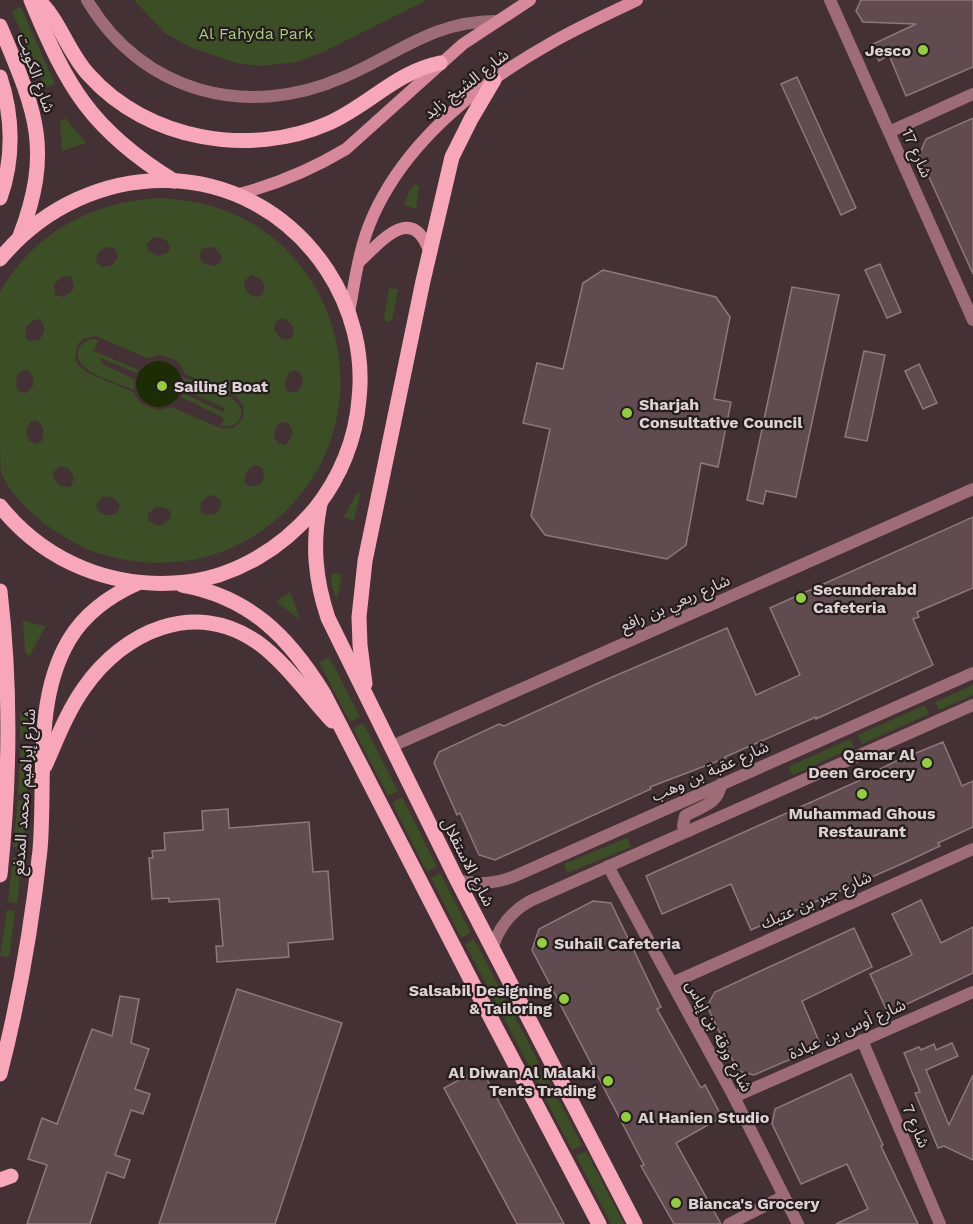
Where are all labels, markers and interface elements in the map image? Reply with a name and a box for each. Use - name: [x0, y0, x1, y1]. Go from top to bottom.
- park label: Al Fahyda Park: [199, 24, 313, 43]
- street label: شارع الكويت: [10, 31, 59, 116]
- place label: Jesco: [865, 41, 911, 60]
- marker: Jesco: [916, 43, 930, 57]
- street label: شارع الشيخ زايد: [420, 45, 514, 125]
- street label: شارع 17: [895, 125, 936, 182]
- place label: Sailing Boat: [174, 377, 268, 396]
- marker: Sailing Boat: [155, 379, 169, 393]
- place label: Sharjah Consultative Council: [639, 395, 803, 432]
- marker: Sharjah Consultative Council: [620, 406, 634, 420]
- street label: شارع ربعي بن رافع: [617, 570, 734, 638]
- place label: Secunderabd Cafeteria: [813, 580, 917, 617]
- marker: Secunderabd Cafeteria: [794, 591, 808, 605]
- street label: شارع إبراهيم محمد المدفع: [9, 708, 42, 876]
- street label: شارع عقبة بن وهب: [648, 737, 773, 808]
- place label: Qamar Al Deen Grocery: [808, 745, 916, 782]
- marker: Qamar Al Deen Grocery: [920, 756, 934, 770]
- marker: Muhammad Ghous Restaurant: [855, 787, 869, 801]
- place label: Muhammad Ghous Restaurant: [788, 804, 936, 841]
- street label: شارع الاستقلال: [435, 815, 498, 911]
- street label: شارع جبر بن عتيك: [758, 867, 876, 936]
- place label: Suhail Cafeteria: [554, 934, 681, 953]
- marker: Suhail Cafeteria: [535, 936, 549, 950]
- street label: شارع ورقة بن إياس: [679, 977, 756, 1096]
- place label: Salsabil Designing & Tailoring: [409, 981, 552, 1018]
- marker: Salsabil Designing & Tailoring: [557, 992, 571, 1006]
- street label: شارع أوس بن عبادة: [786, 995, 910, 1066]
- place label: Al Diwan Al Malaki Tents Trading: [448, 1063, 596, 1100]
- marker: Al Diwan Al Malaki Tents Trading: [601, 1074, 615, 1088]
- street label: شارع 7: [896, 1101, 934, 1152]
- place label: Al Hanien Studio: [638, 1108, 770, 1127]
- marker: Al Hanien Studio: [619, 1110, 633, 1124]
- place label: Bianca's Grocery: [688, 1194, 820, 1213]
- marker: Bianca's Grocery: [669, 1196, 683, 1210]

